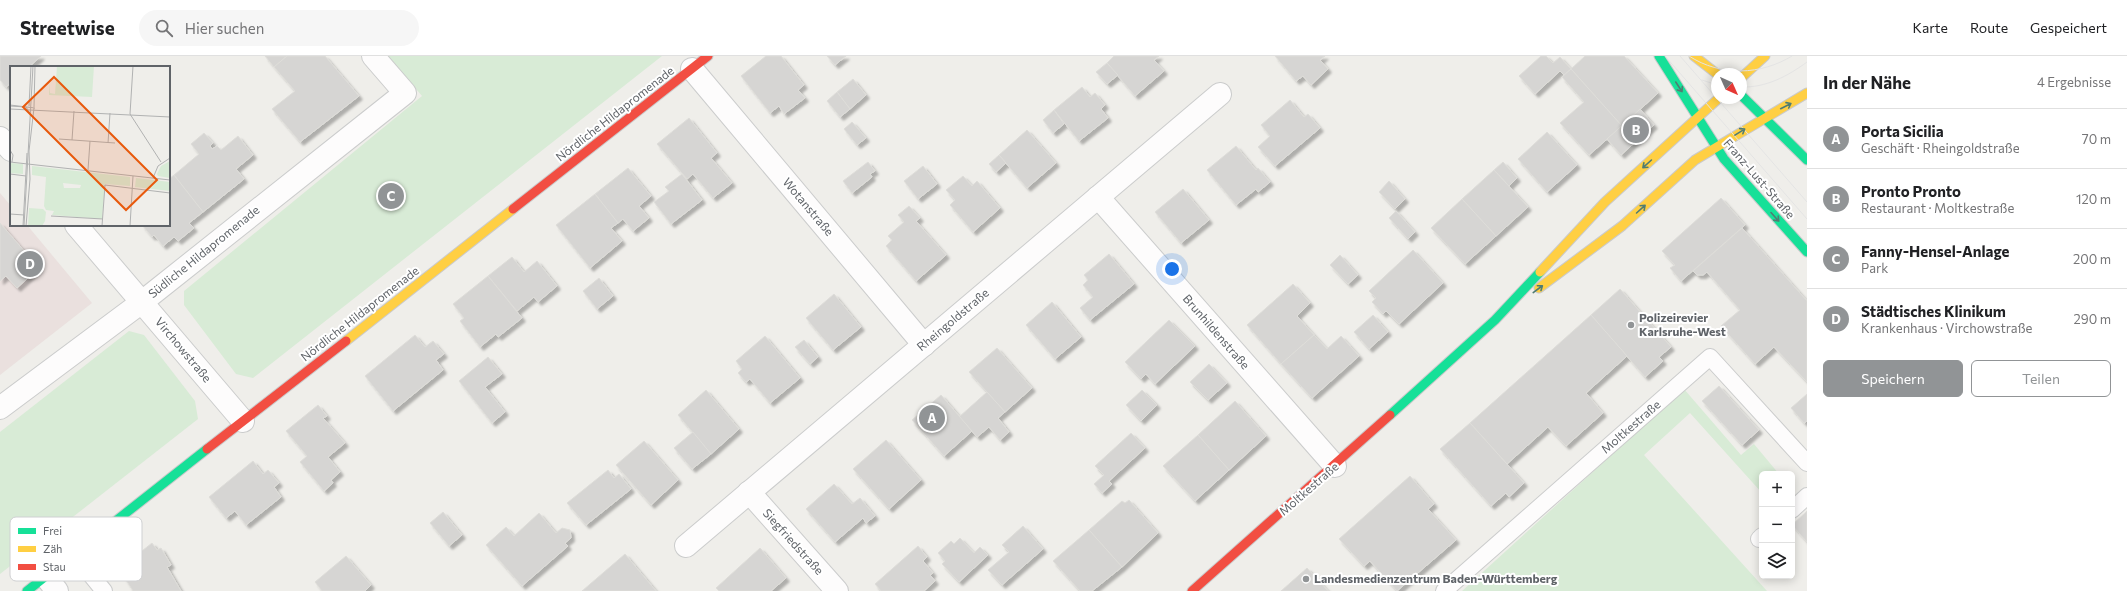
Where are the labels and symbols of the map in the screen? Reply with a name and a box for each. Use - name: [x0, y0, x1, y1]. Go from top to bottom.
- street label: Nördliche Hildapromenade: [553, 63, 676, 164]
- inset map: [10, 66, 170, 226]
- north arrow: [1711, 68, 1747, 104]
- one-way arrow: [1675, 81, 1683, 92]
- one-way arrow: [1780, 101, 1792, 109]
- pin: B: [1623, 115, 1649, 145]
- one-way arrow: [1734, 128, 1745, 136]
- street label: Franz-Lust-Straße: [1721, 136, 1798, 221]
- one-way arrow: [1642, 159, 1652, 168]
- street label: Wotanstraße: [780, 174, 837, 238]
- pin: C: [378, 181, 404, 211]
- street label: Südliche Hildapromenade: [145, 202, 262, 300]
- one-way arrow: [1636, 205, 1646, 214]
- one-way arrow: [1771, 211, 1780, 222]
- pin: D: [17, 249, 43, 279]
- your location: [1162, 259, 1182, 279]
- street label: Nördliche Hildapromenade: [298, 263, 421, 364]
- street label: Rheingoldstraße: [914, 285, 991, 353]
- one-way arrow: [1532, 285, 1543, 293]
- street label: Brunhildenstraße: [1181, 291, 1253, 371]
- place label: Polizeirevier Karlsruhe-West: [1639, 310, 1726, 338]
- street label: Virchowstraße: [153, 314, 215, 385]
- marker: Polizeirevier Karlsruhe-West: [1626, 320, 1636, 330]
- street label: Moltkestraße: [1598, 397, 1663, 456]
- pin: A: [919, 403, 945, 433]
- street label: Moltkestraße: [1276, 459, 1341, 518]
- street label: Siegfriedstraße: [761, 506, 827, 577]
- legend: [10, 517, 142, 581]
- text: Frei: [43, 524, 62, 537]
- text: Zäh: [43, 542, 62, 555]
- text: Stau: [43, 560, 66, 573]
- place label: Landesmedienzentrum Baden-Württemberg: [1314, 571, 1558, 585]
- marker: Landesmedienzentrum Baden-Württemberg: [1301, 574, 1311, 584]

